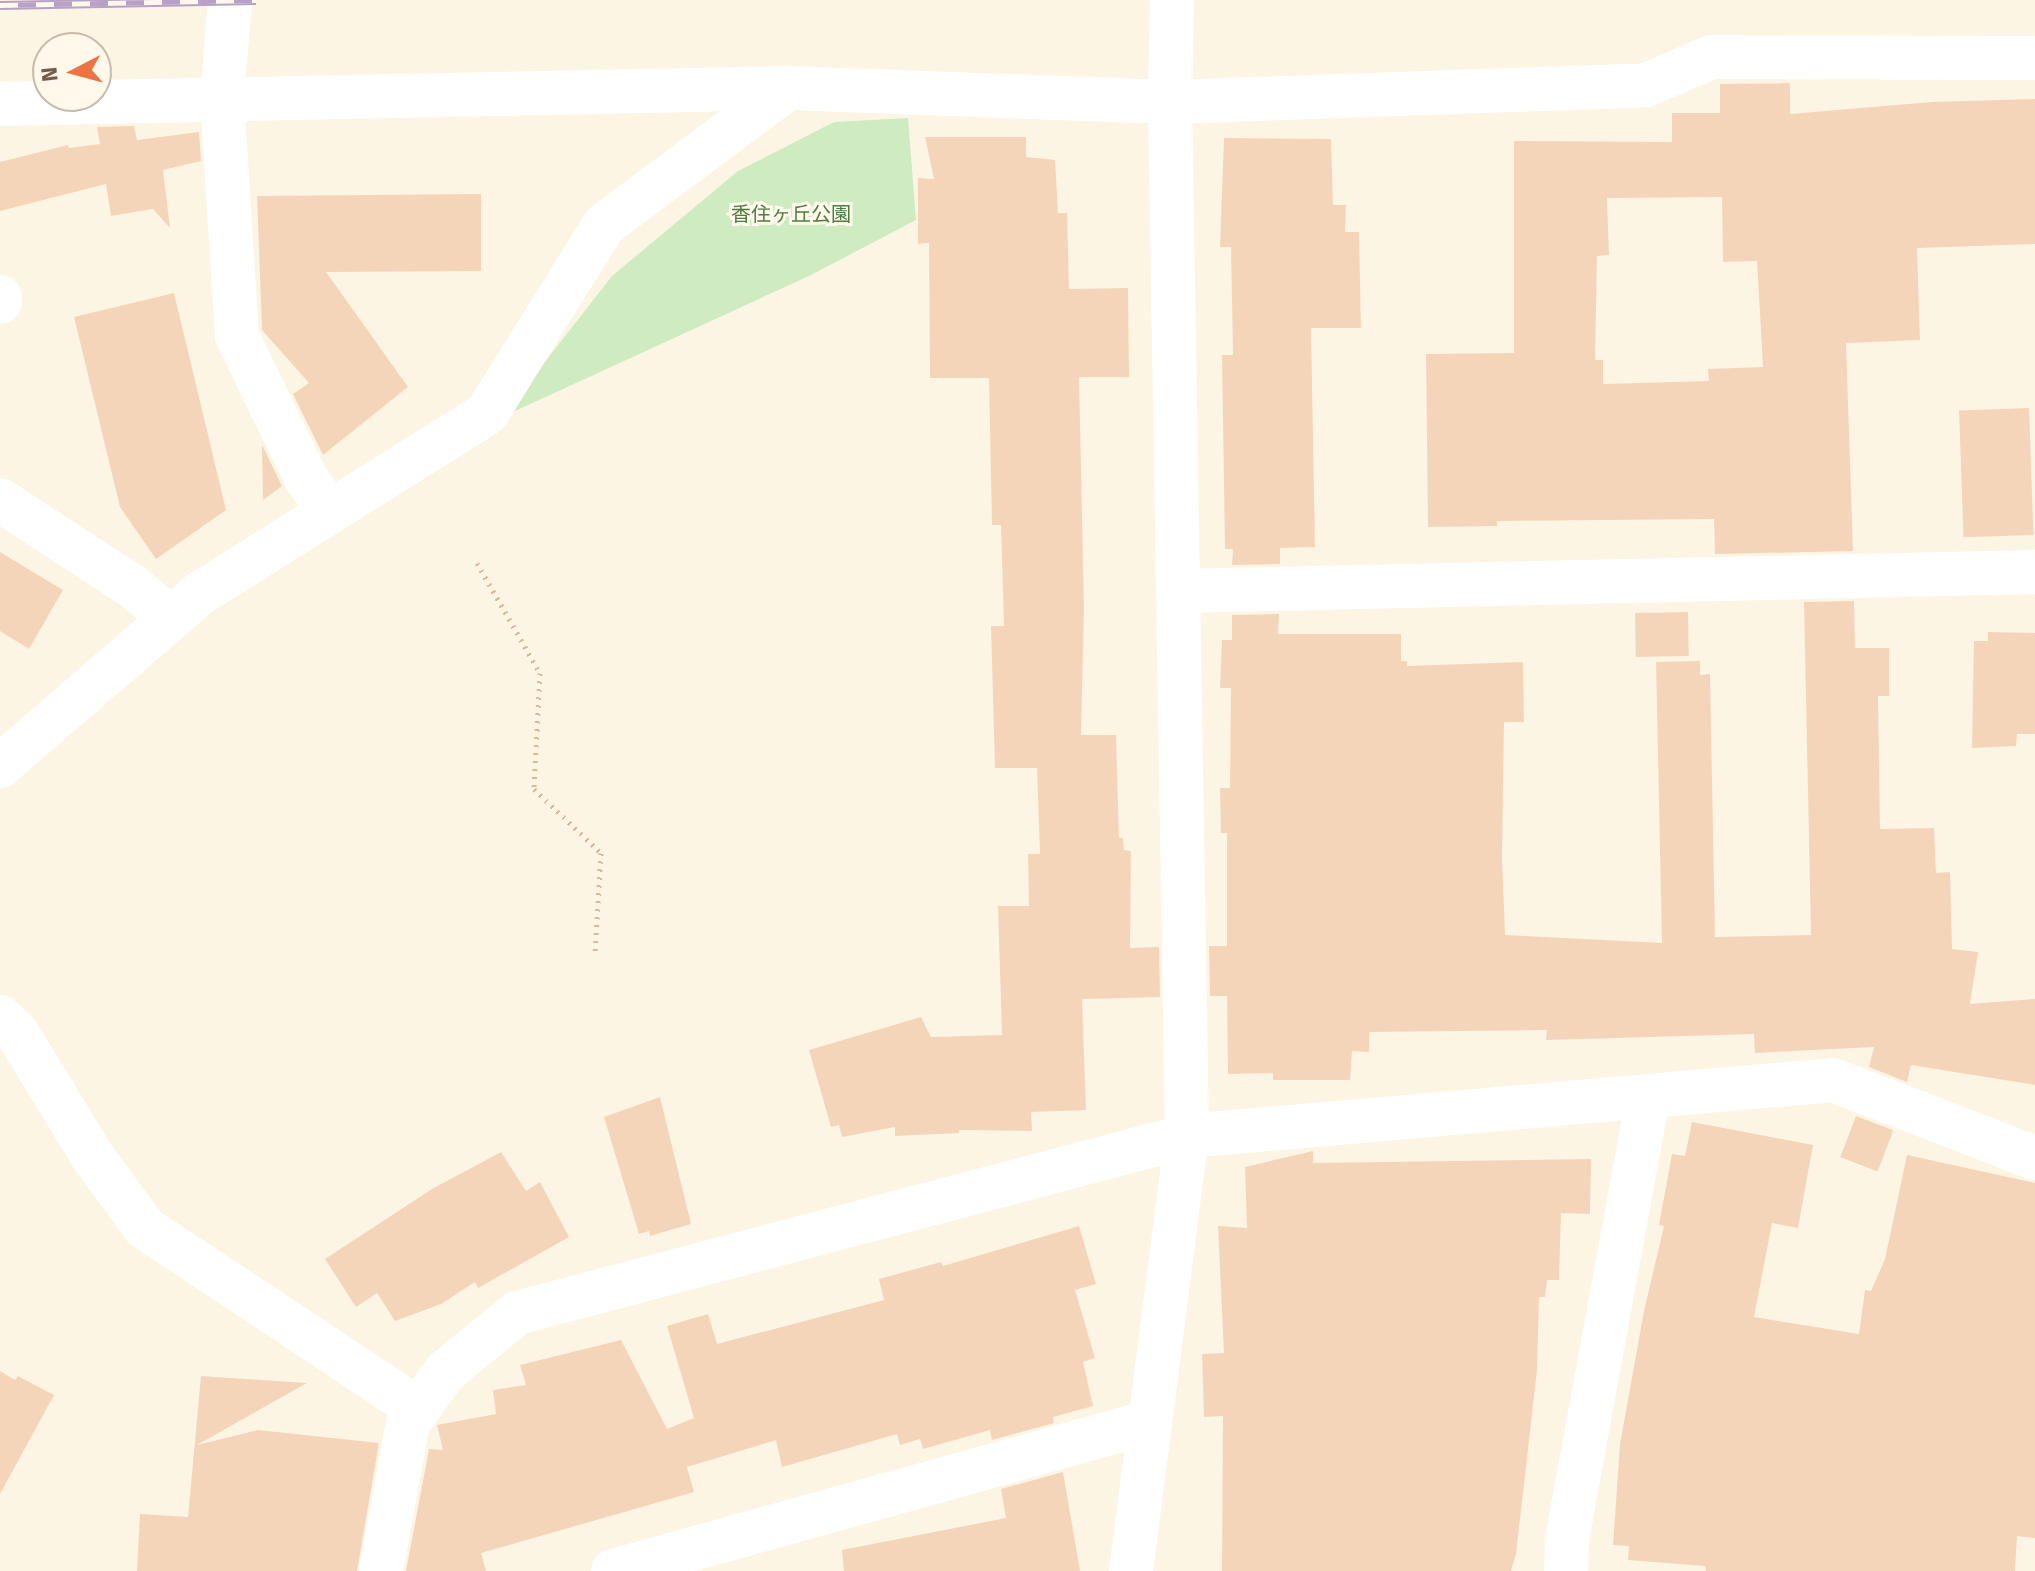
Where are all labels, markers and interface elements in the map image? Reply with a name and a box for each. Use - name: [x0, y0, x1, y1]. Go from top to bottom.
- north arrow: [32, 32, 112, 112]
- text: N: [35, 66, 64, 83]
- park label: 香住ヶ丘公園: [731, 202, 851, 226]

